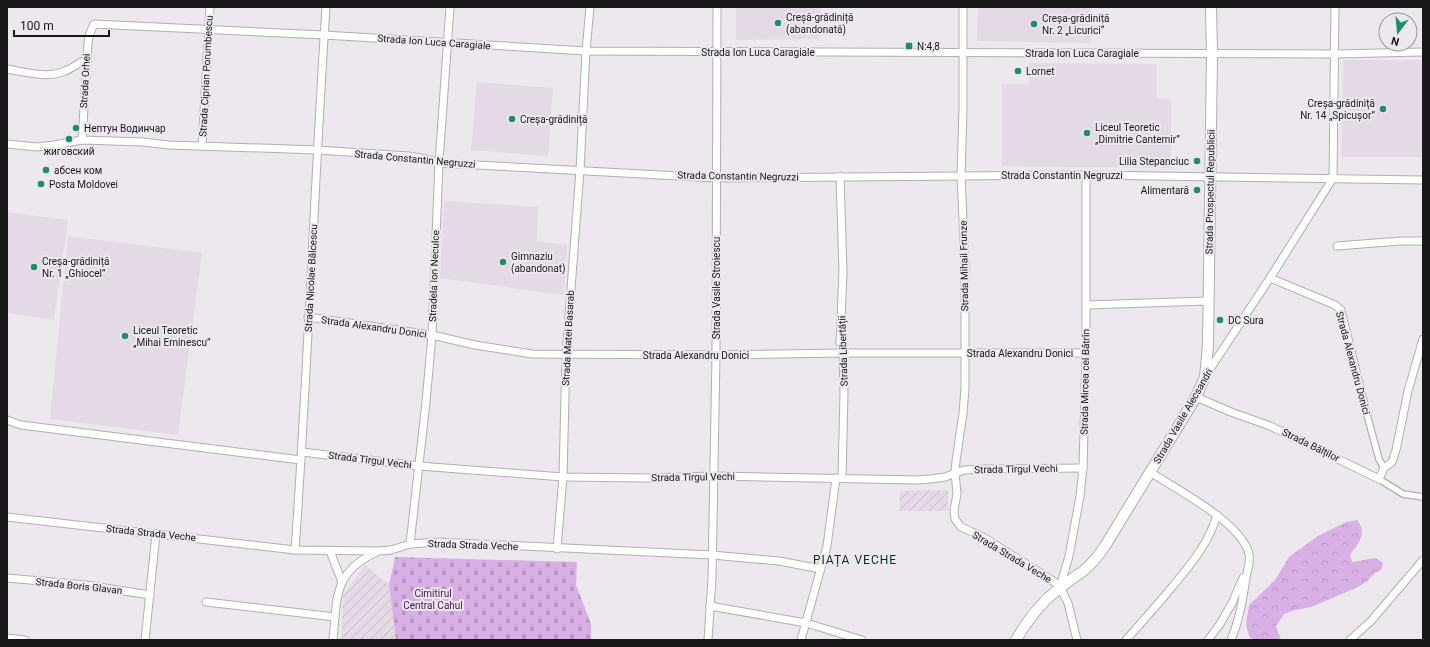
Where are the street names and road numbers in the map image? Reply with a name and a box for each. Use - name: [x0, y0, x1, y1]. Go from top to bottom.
- street label: Strada Ciprian Porumbescu: [197, 15, 215, 137]
- street label: Strada Ion Luca Caragiale: [377, 33, 491, 51]
- street label: Strada Ion Luca Caragiale: [701, 47, 815, 58]
- street label: Strada Ion Luca Caragiale: [1025, 48, 1139, 59]
- street label: Strada Orhei: [78, 53, 92, 109]
- street label: Strada Prospectul Republicii: [1203, 129, 1217, 255]
- street label: Strada Constantin Negruzzi: [354, 148, 476, 170]
- street label: Strada Constantin Negruzzi: [677, 169, 799, 183]
- street label: Strada Constantin Negruzzi: [1001, 170, 1123, 181]
- street label: Strada Mihail Frunze: [958, 220, 970, 312]
- street label: Strada Nicolae Bălcescu: [303, 224, 319, 332]
- street label: Stradela Ion Neculce: [427, 230, 441, 322]
- street label: Strada Vasile Stroiescu: [711, 237, 722, 339]
- street label: Strada Matei Basarab: [560, 290, 576, 386]
- street label: Strada Alexandru Donici: [1334, 310, 1372, 416]
- street label: Strada Alexandru Donici: [321, 314, 427, 340]
- street label: Strada Libertății: [836, 315, 851, 386]
- street label: Strada Mircea cel Bătrîn: [1079, 329, 1091, 435]
- street label: Strada Alexandru Donici: [967, 348, 1073, 359]
- street label: Strada Alexandru Donici: [643, 350, 749, 361]
- street label: Strada Vasile Alecsandri: [1151, 367, 1215, 465]
- street label: Strada Bălților: [1280, 426, 1342, 465]
- street label: Strada Tîrgul Vechi: [328, 449, 412, 471]
- street label: Strada Tîrgul Vechi: [974, 463, 1058, 475]
- street label: Strada Tîrgul Vechi: [651, 471, 735, 483]
- street label: Strada Strada Veche: [106, 523, 196, 543]
- street label: Strada Strada Veche: [970, 529, 1054, 585]
- street label: Strada Strada Veche: [428, 538, 518, 552]
- street label: Strada Boris Glavan: [35, 576, 123, 596]

